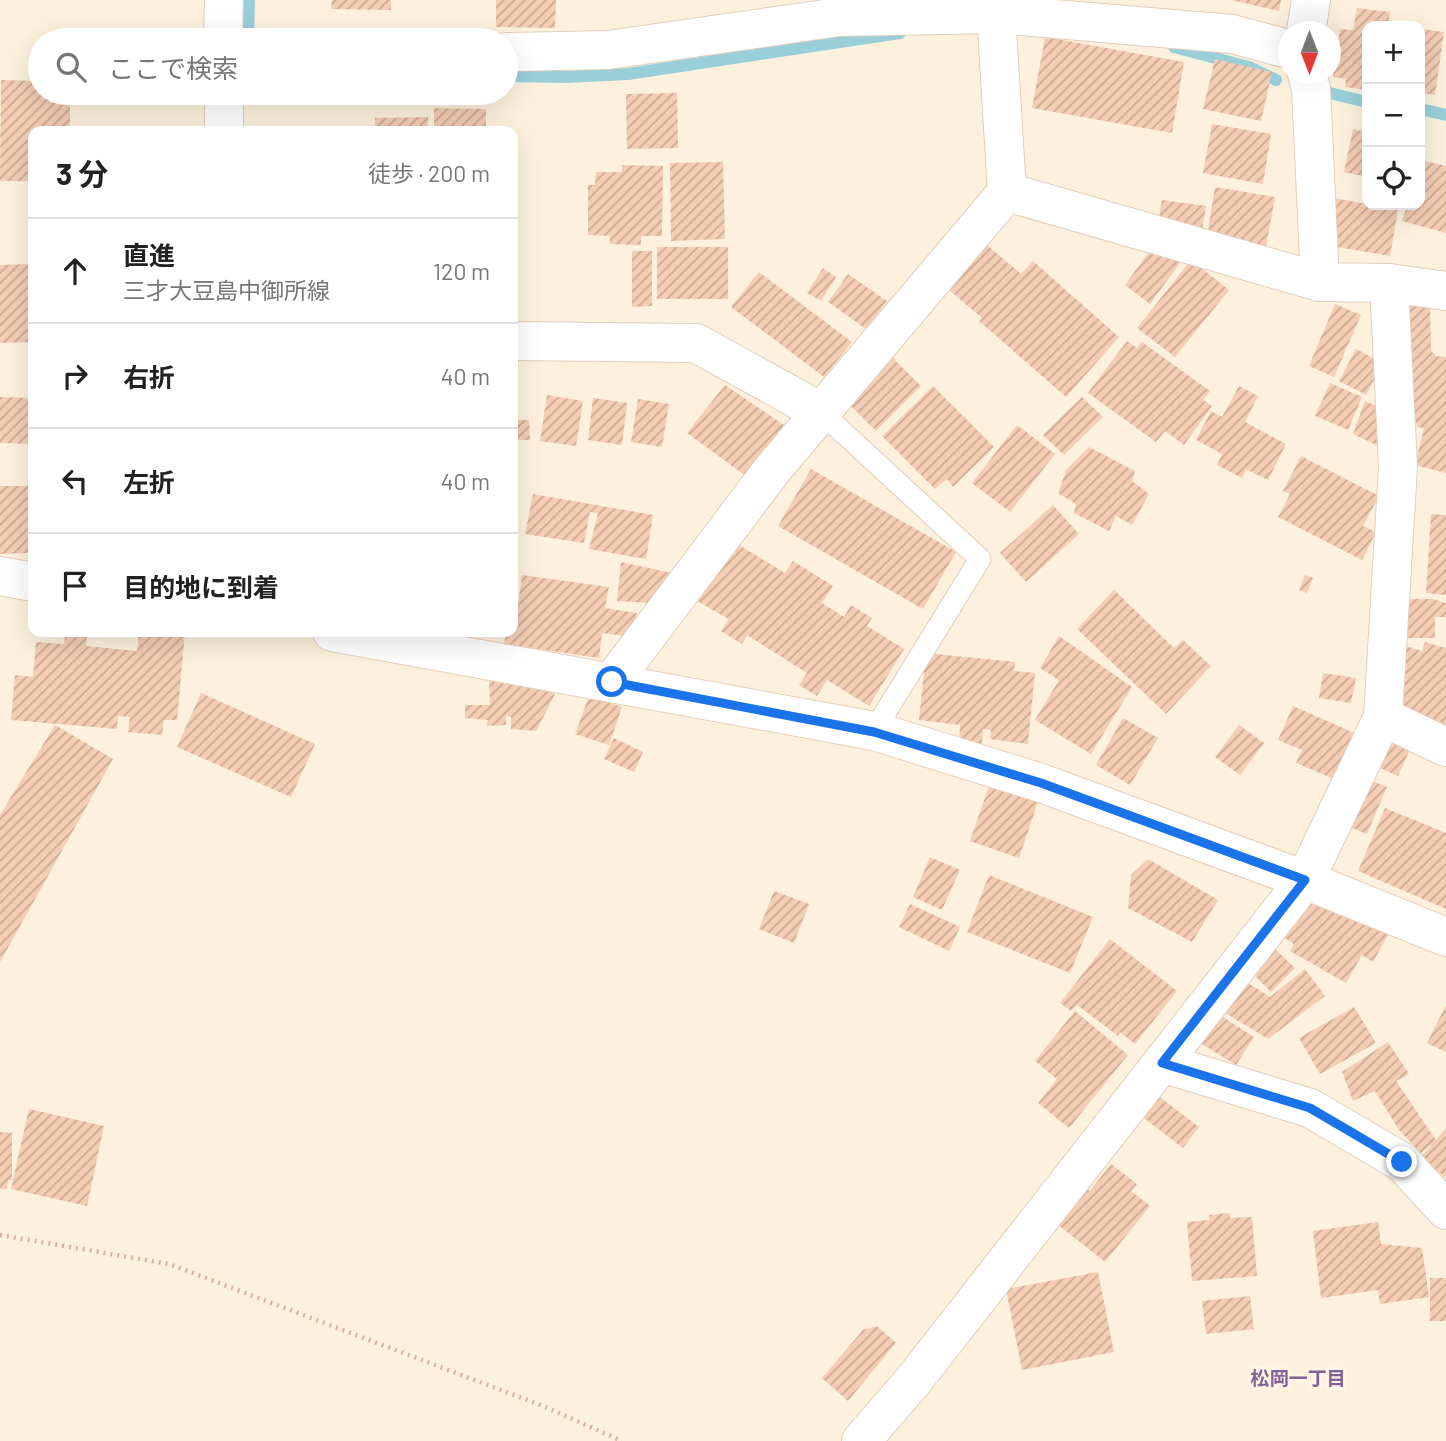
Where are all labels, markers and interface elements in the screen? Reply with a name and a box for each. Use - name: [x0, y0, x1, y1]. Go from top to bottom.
- north arrow: [1278, 21, 1341, 84]
- map controls: [1362, 21, 1425, 210]
- button: +: [1362, 21, 1425, 84]
- search box: [28, 28, 518, 105]
- icon: search: [52, 48, 90, 86]
- text: ここで検索: [108, 52, 238, 83]
- button: −: [1362, 84, 1425, 147]
- button: locate: [1362, 147, 1425, 210]
- text: 3 分: [56, 155, 108, 191]
- text: 徒歩 · 200 m: [368, 159, 490, 187]
- text: 直進: [123, 239, 175, 270]
- icon: ahead: [56, 252, 94, 290]
- text: 120 m: [433, 257, 490, 285]
- text: 三才大豆島中御所線: [123, 276, 330, 304]
- icon: right: [56, 357, 94, 395]
- text: 右折: [123, 361, 175, 392]
- text: 40 m: [441, 362, 490, 390]
- icon: left: [56, 462, 94, 500]
- text: 左折: [123, 466, 175, 497]
- text: 40 m: [441, 467, 490, 495]
- icon: arrive: [56, 567, 94, 605]
- text: 目的地に到着: [123, 571, 279, 602]
- route start: [596, 666, 627, 697]
- route end: [1386, 1146, 1417, 1177]
- district label: 松岡一丁目: [1250, 1366, 1346, 1389]

